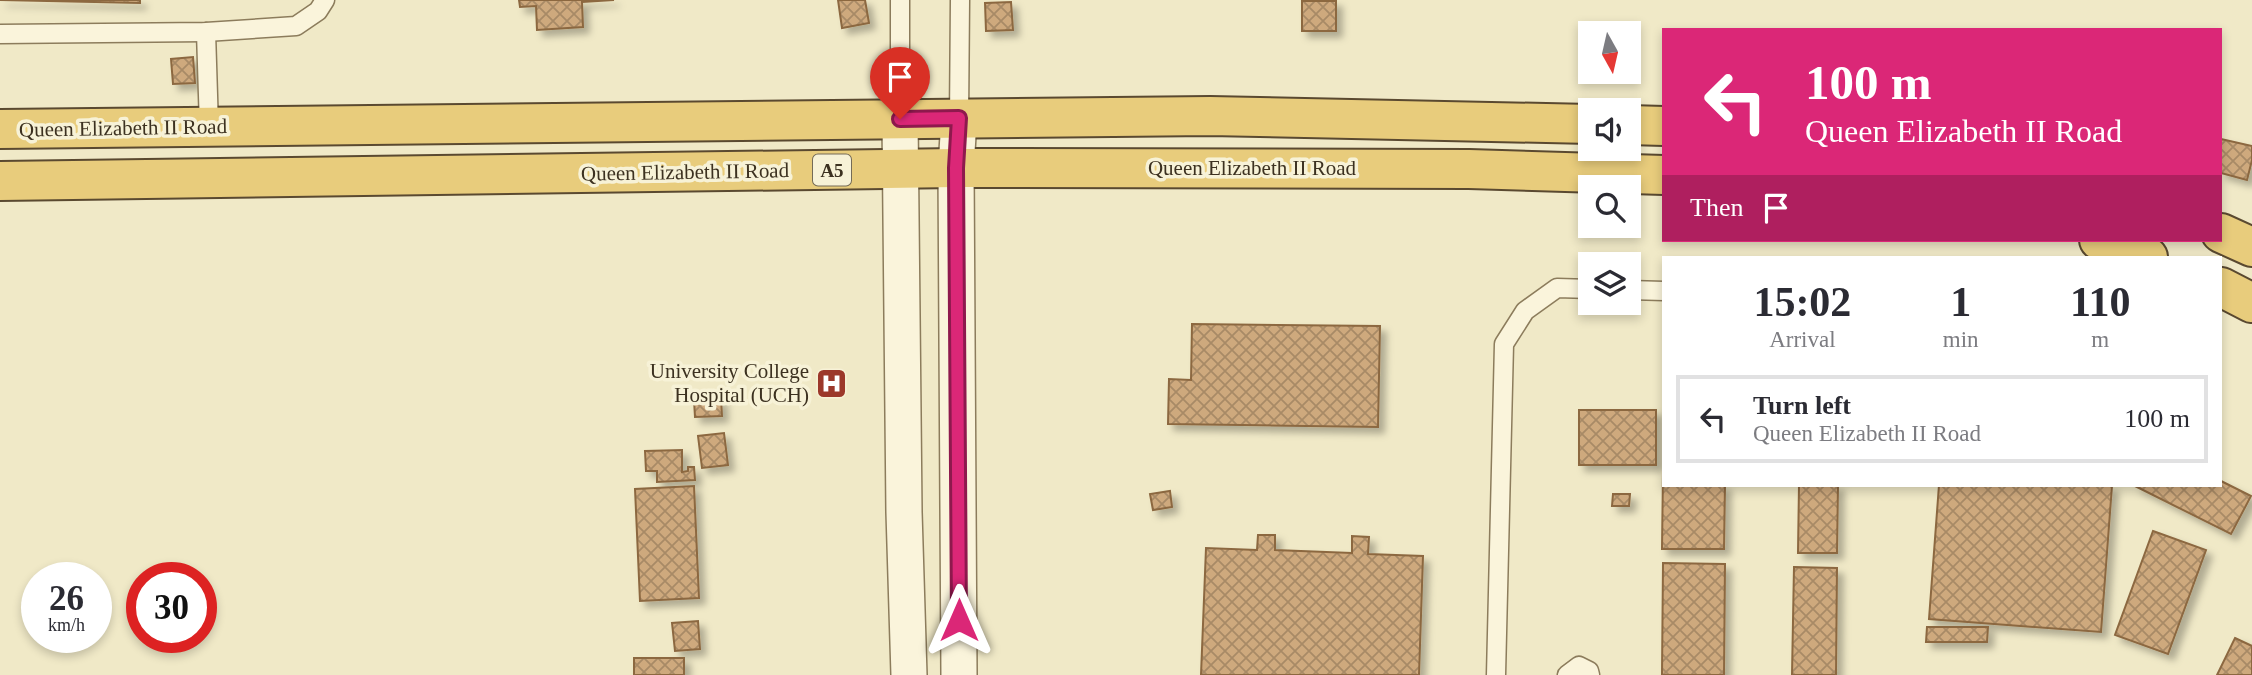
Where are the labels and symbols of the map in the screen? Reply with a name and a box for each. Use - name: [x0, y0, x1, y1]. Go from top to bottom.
- north arrow: [1578, 21, 1642, 84]
- pin: [870, 47, 930, 119]
- street label: Queen Elizabeth II Road: [19, 114, 228, 142]
- road number: A5: [813, 154, 851, 186]
- street label: Queen Elizabeth II Road: [1148, 156, 1357, 180]
- street label: Queen Elizabeth II Road: [581, 158, 790, 186]
- place label: University College Hospital (UCH): [650, 359, 809, 407]
- hospital icon: University College Hospital (UCH): [815, 366, 849, 400]
- speed limit sign: 30: [126, 562, 217, 653]
- position arrow: [922, 583, 996, 657]

